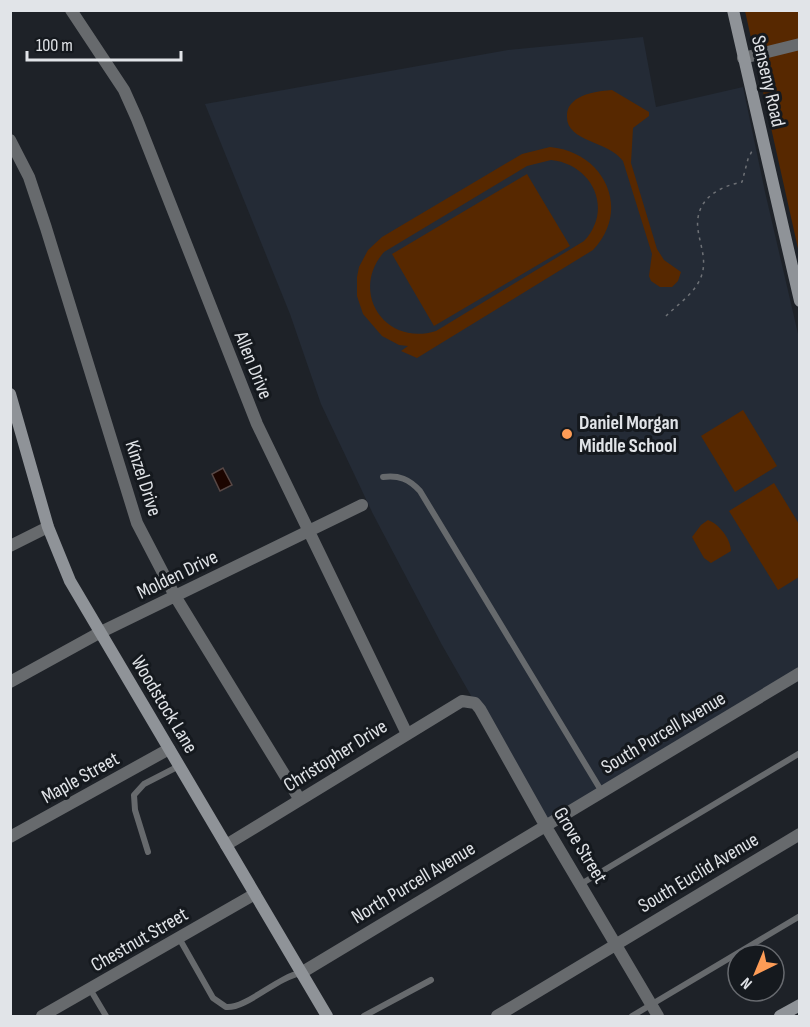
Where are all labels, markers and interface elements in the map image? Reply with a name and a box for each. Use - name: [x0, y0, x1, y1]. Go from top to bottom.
- scale bar: [27, 24, 182, 62]
- street label: Senseny Road: [746, 33, 790, 129]
- text: 100 m: [36, 35, 73, 56]
- street label: Allen Drive: [228, 327, 277, 403]
- place label: Daniel Morgan Middle School: [579, 411, 679, 458]
- marker: Daniel Morgan Middle School: [560, 427, 574, 441]
- street label: Kinzel Drive: [120, 437, 167, 519]
- street label: Molden Drive: [133, 545, 222, 605]
- street label: Woodstock Lane: [126, 651, 203, 758]
- street label: South Purcell Avenue: [597, 686, 730, 779]
- street label: Christopher Drive: [279, 714, 392, 797]
- street label: Maple Street: [37, 747, 123, 809]
- street label: Grove Street: [548, 803, 612, 888]
- street label: South Euclid Avenue: [634, 828, 763, 918]
- street label: North Purcell Avenue: [347, 837, 480, 929]
- street label: Chestnut Street: [87, 902, 192, 977]
- north arrow: [726, 943, 786, 1003]
- text: N: [737, 973, 756, 993]

